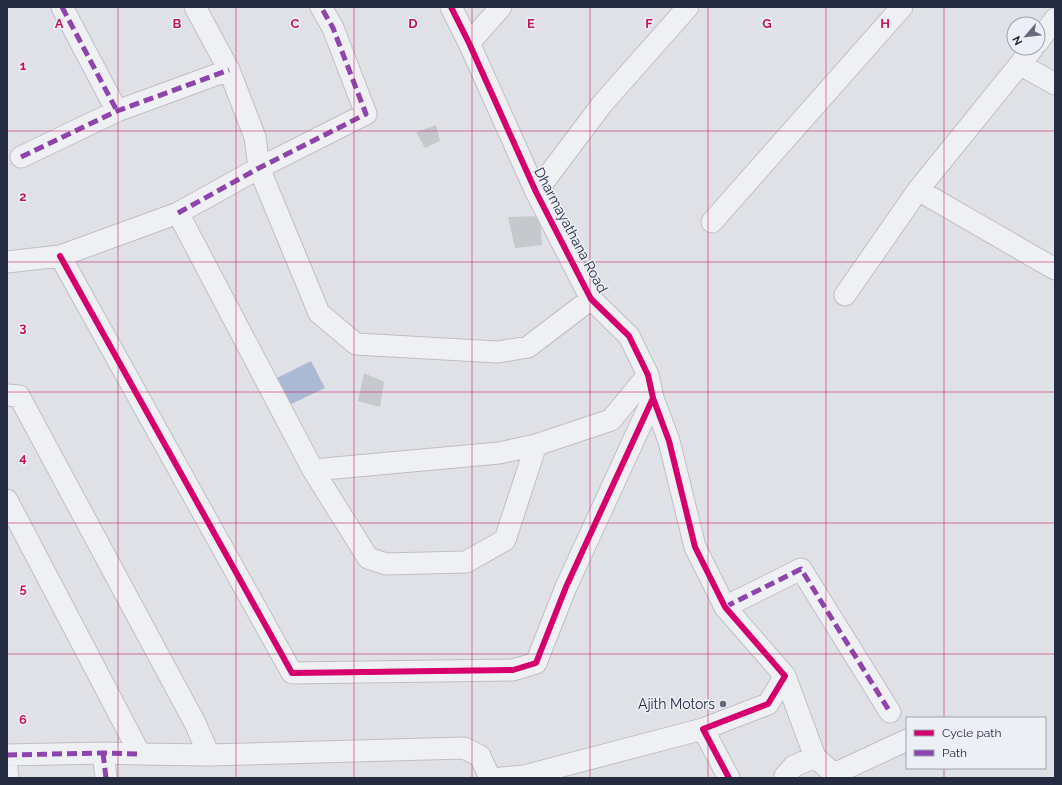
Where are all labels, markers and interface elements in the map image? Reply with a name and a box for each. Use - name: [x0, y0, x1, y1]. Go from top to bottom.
- text: A: [55, 16, 64, 31]
- text: B: [173, 16, 182, 31]
- text: C: [291, 16, 300, 31]
- text: D: [408, 16, 418, 31]
- text: E: [527, 16, 535, 31]
- text: F: [645, 16, 653, 31]
- text: G: [762, 16, 772, 31]
- text: H: [880, 16, 890, 31]
- north arrow: [1006, 16, 1046, 56]
- text: N: [1010, 34, 1025, 47]
- text: 1: [20, 58, 27, 73]
- street label: Dharmayathana Road: [531, 165, 611, 295]
- text: 2: [19, 189, 27, 204]
- text: 3: [19, 320, 27, 335]
- text: 4: [19, 450, 27, 465]
- text: 5: [19, 581, 27, 596]
- place label: Ajith Motors: [638, 696, 715, 712]
- marker: Ajith Motors: [718, 699, 728, 709]
- text: 6: [19, 712, 27, 727]
- legend: [906, 717, 1046, 769]
- text: Cycle path: [942, 726, 1001, 740]
- text: Path: [942, 746, 967, 760]

